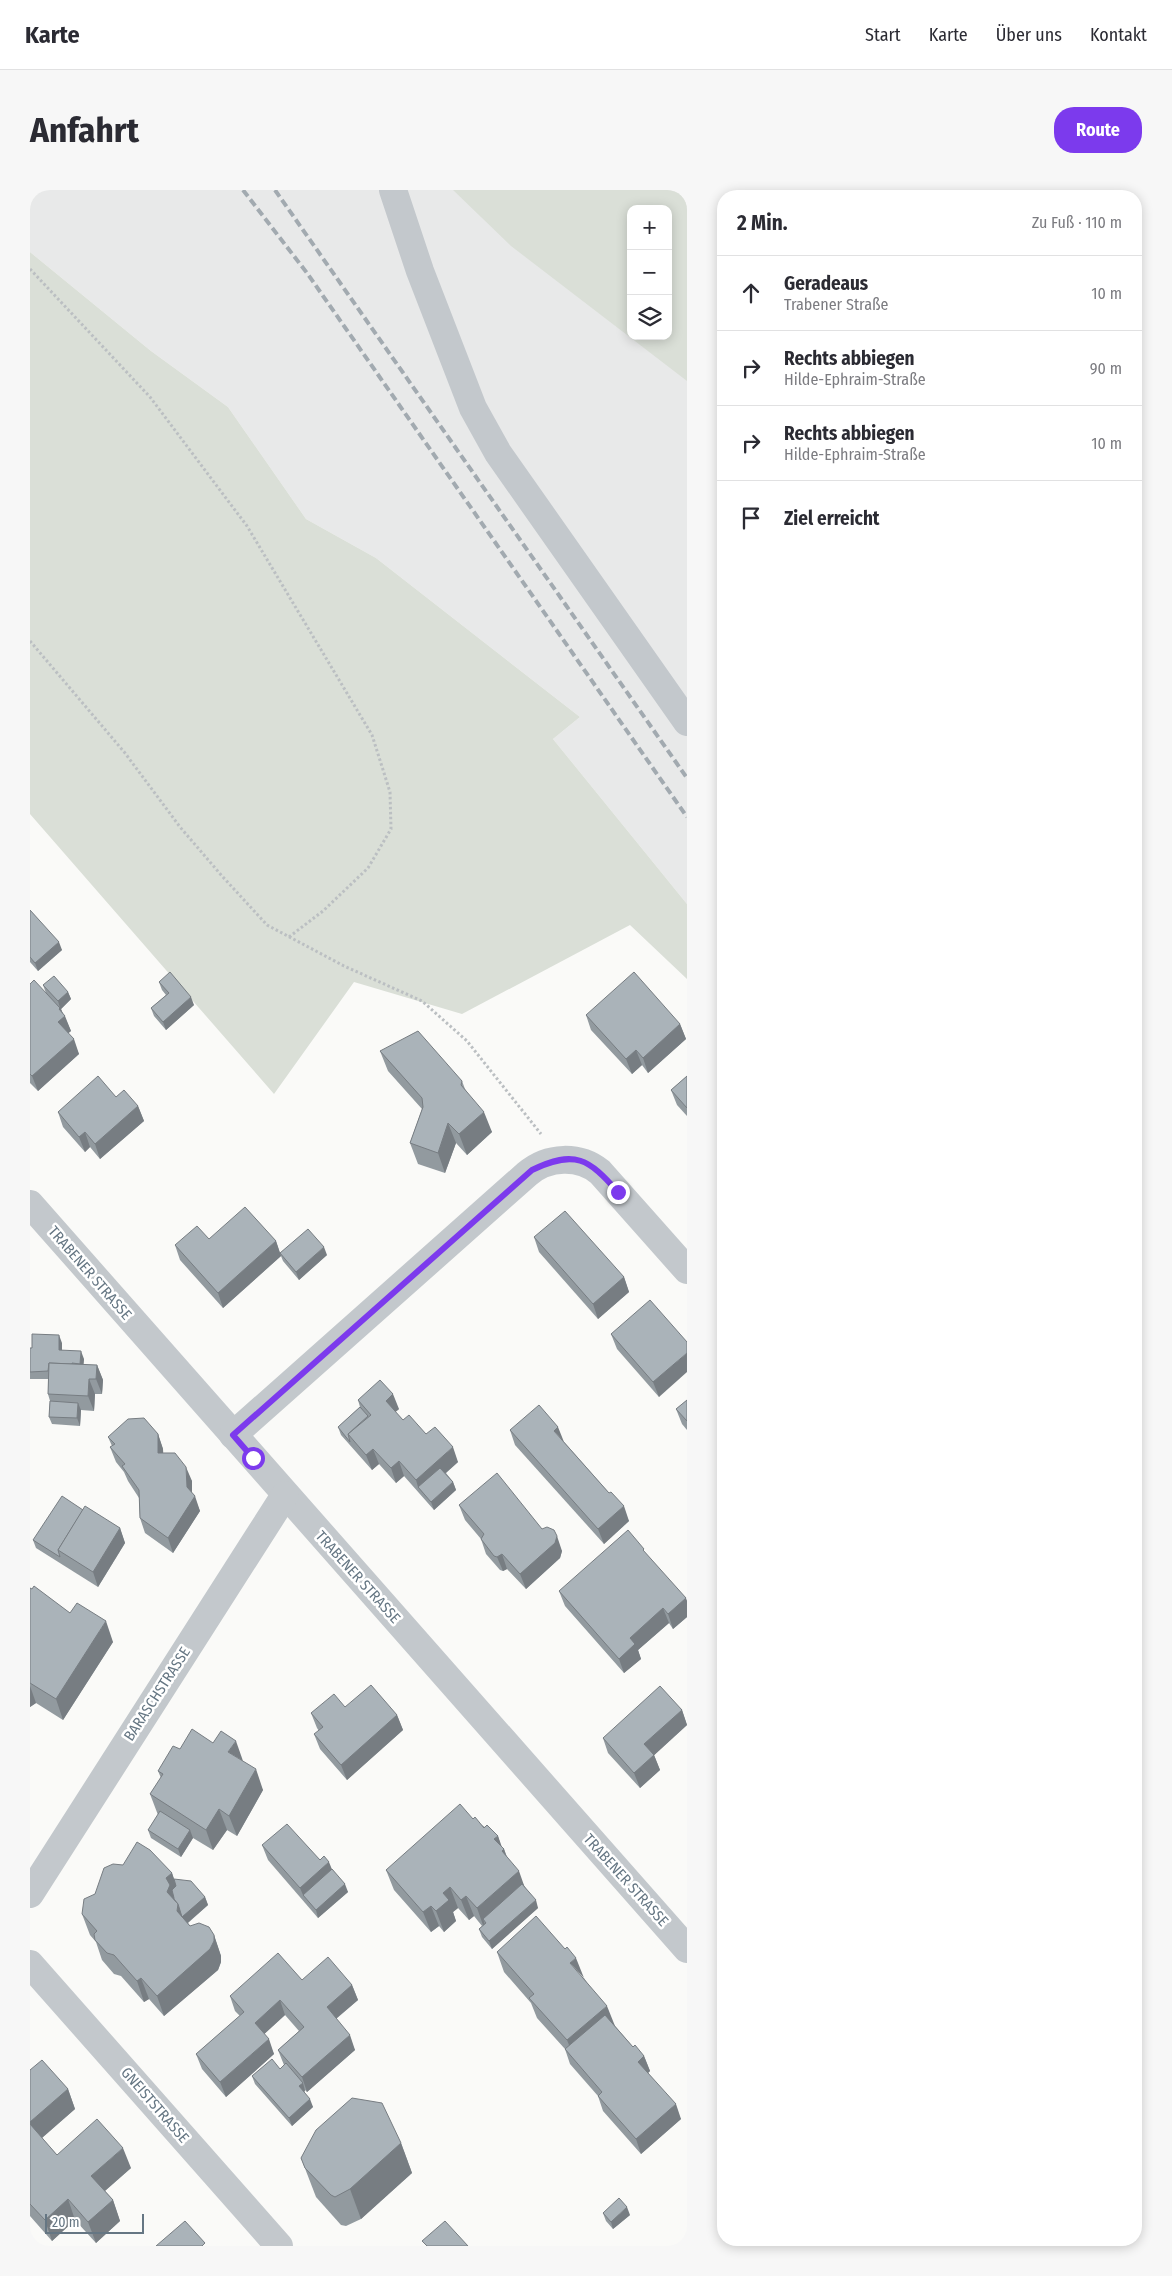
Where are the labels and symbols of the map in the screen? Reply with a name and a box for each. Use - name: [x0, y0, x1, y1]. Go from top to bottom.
- route end: [607, 1181, 630, 1204]
- street label: TRABENER STRASSE: [45, 1223, 135, 1323]
- route start: [242, 1447, 265, 1470]
- street label: TRABENER STRASSE: [312, 1527, 404, 1627]
- street label: BARASCHSTRASSE: [120, 1644, 194, 1744]
- street label: TRABENER STRASSE: [580, 1830, 672, 1930]
- street label: GNEISTSTRASSE: [117, 2064, 193, 2146]
- scale bar: [45, 2211, 144, 2234]

